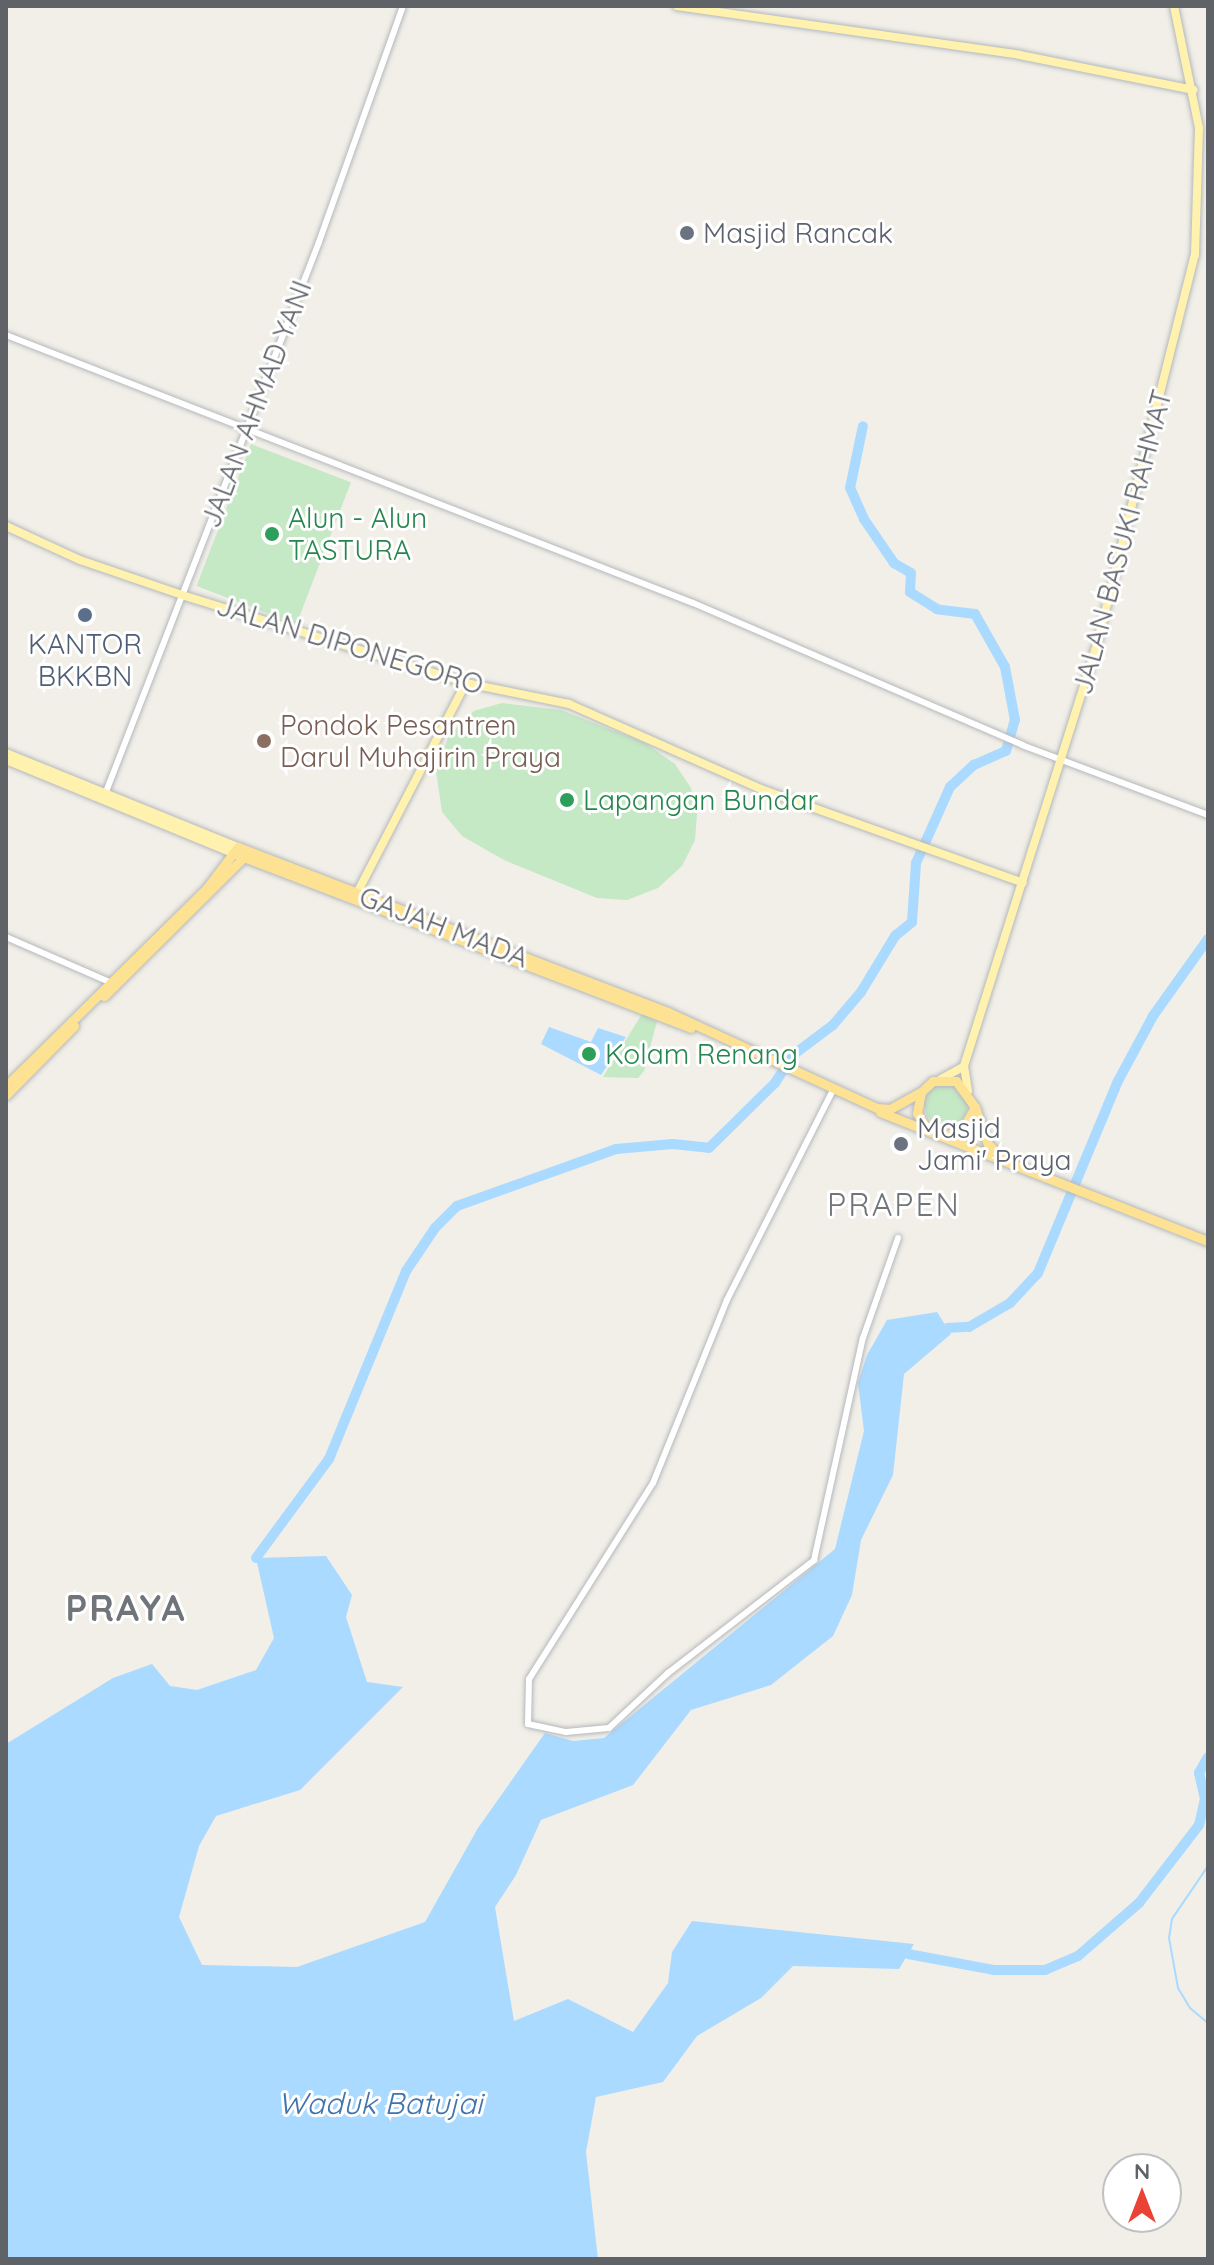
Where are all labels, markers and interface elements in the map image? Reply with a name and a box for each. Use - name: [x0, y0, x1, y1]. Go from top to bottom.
- place label: Masjid Rancak: [703, 216, 893, 250]
- marker: Masjid Rancak: [678, 224, 696, 242]
- street label: JALAN AHMAD YANI: [193, 276, 319, 532]
- street label: JALAN BASUKI RAHMAT: [1065, 386, 1179, 698]
- place label: Alun - Alun TASTURA: [288, 501, 427, 567]
- marker: Alun - Alun TASTURA: [263, 525, 281, 543]
- street label: JALAN DIPONEGORO: [213, 588, 487, 702]
- marker: KANTOR BKKBN: [76, 606, 94, 624]
- place label: KANTOR BKKBN: [28, 627, 142, 693]
- place label: Pondok Pesantren Darul Muhajirin Praya: [280, 708, 561, 774]
- marker: Pondok Pesantren Darul Muhajirin Praya: [255, 732, 273, 750]
- place label: Lapangan Bundar: [583, 783, 818, 817]
- marker: Lapangan Bundar: [558, 791, 576, 809]
- street label: GAJAH MADA: [355, 879, 533, 975]
- place label: Kolam Renang: [605, 1037, 798, 1071]
- marker: Kolam Renang: [580, 1045, 598, 1063]
- place label: Masjid Jami' Praya: [917, 1111, 1072, 1177]
- marker: Masjid Jami' Praya: [892, 1135, 910, 1153]
- district label: PRAPEN: [827, 1185, 961, 1223]
- district label: PRAYA: [66, 1586, 186, 1630]
- water label: Waduk Batujai: [278, 2085, 482, 2121]
- north arrow: [1102, 2153, 1182, 2233]
- text: N: [1134, 2157, 1150, 2185]

